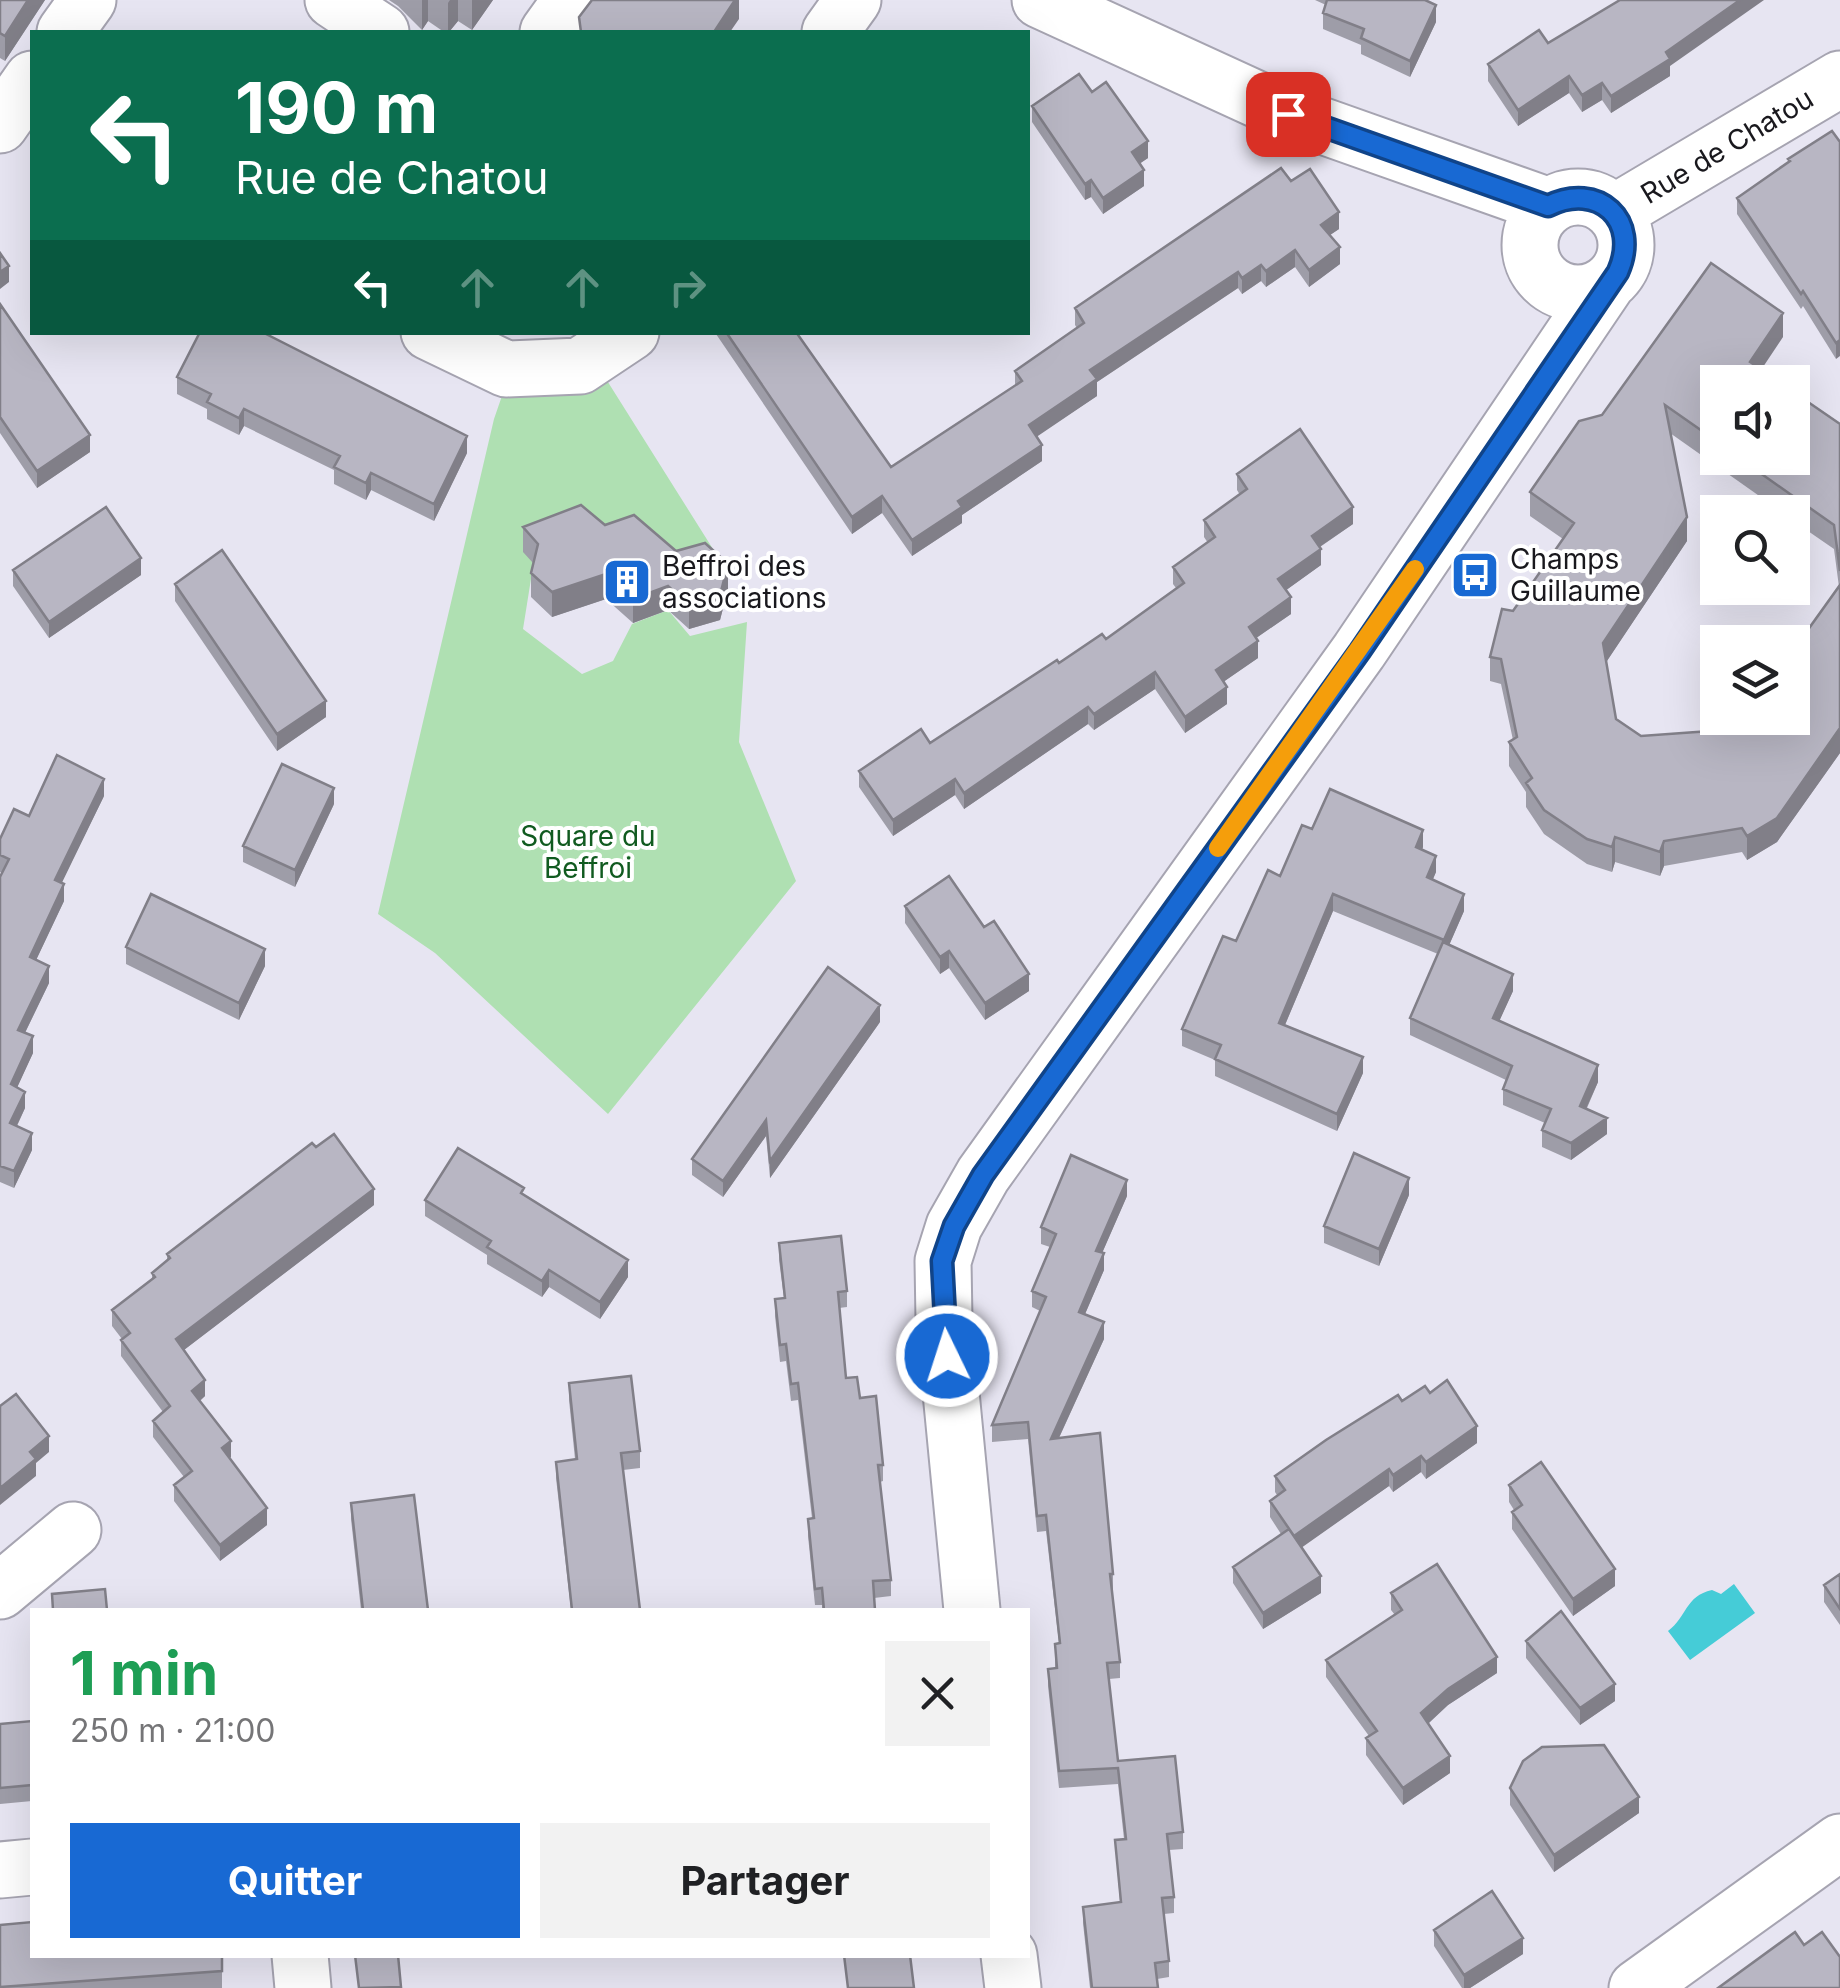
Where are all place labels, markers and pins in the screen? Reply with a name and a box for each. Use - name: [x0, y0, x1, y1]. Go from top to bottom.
- pin: [1246, 72, 1331, 157]
- place label: Champs Guillaume: [1510, 542, 1641, 608]
- place label: Beffroi des associations: [662, 549, 827, 615]
- bus stop icon: Champs Guillaume: [1449, 549, 1501, 601]
- building icon: Beffroi des associations: [601, 556, 653, 608]

